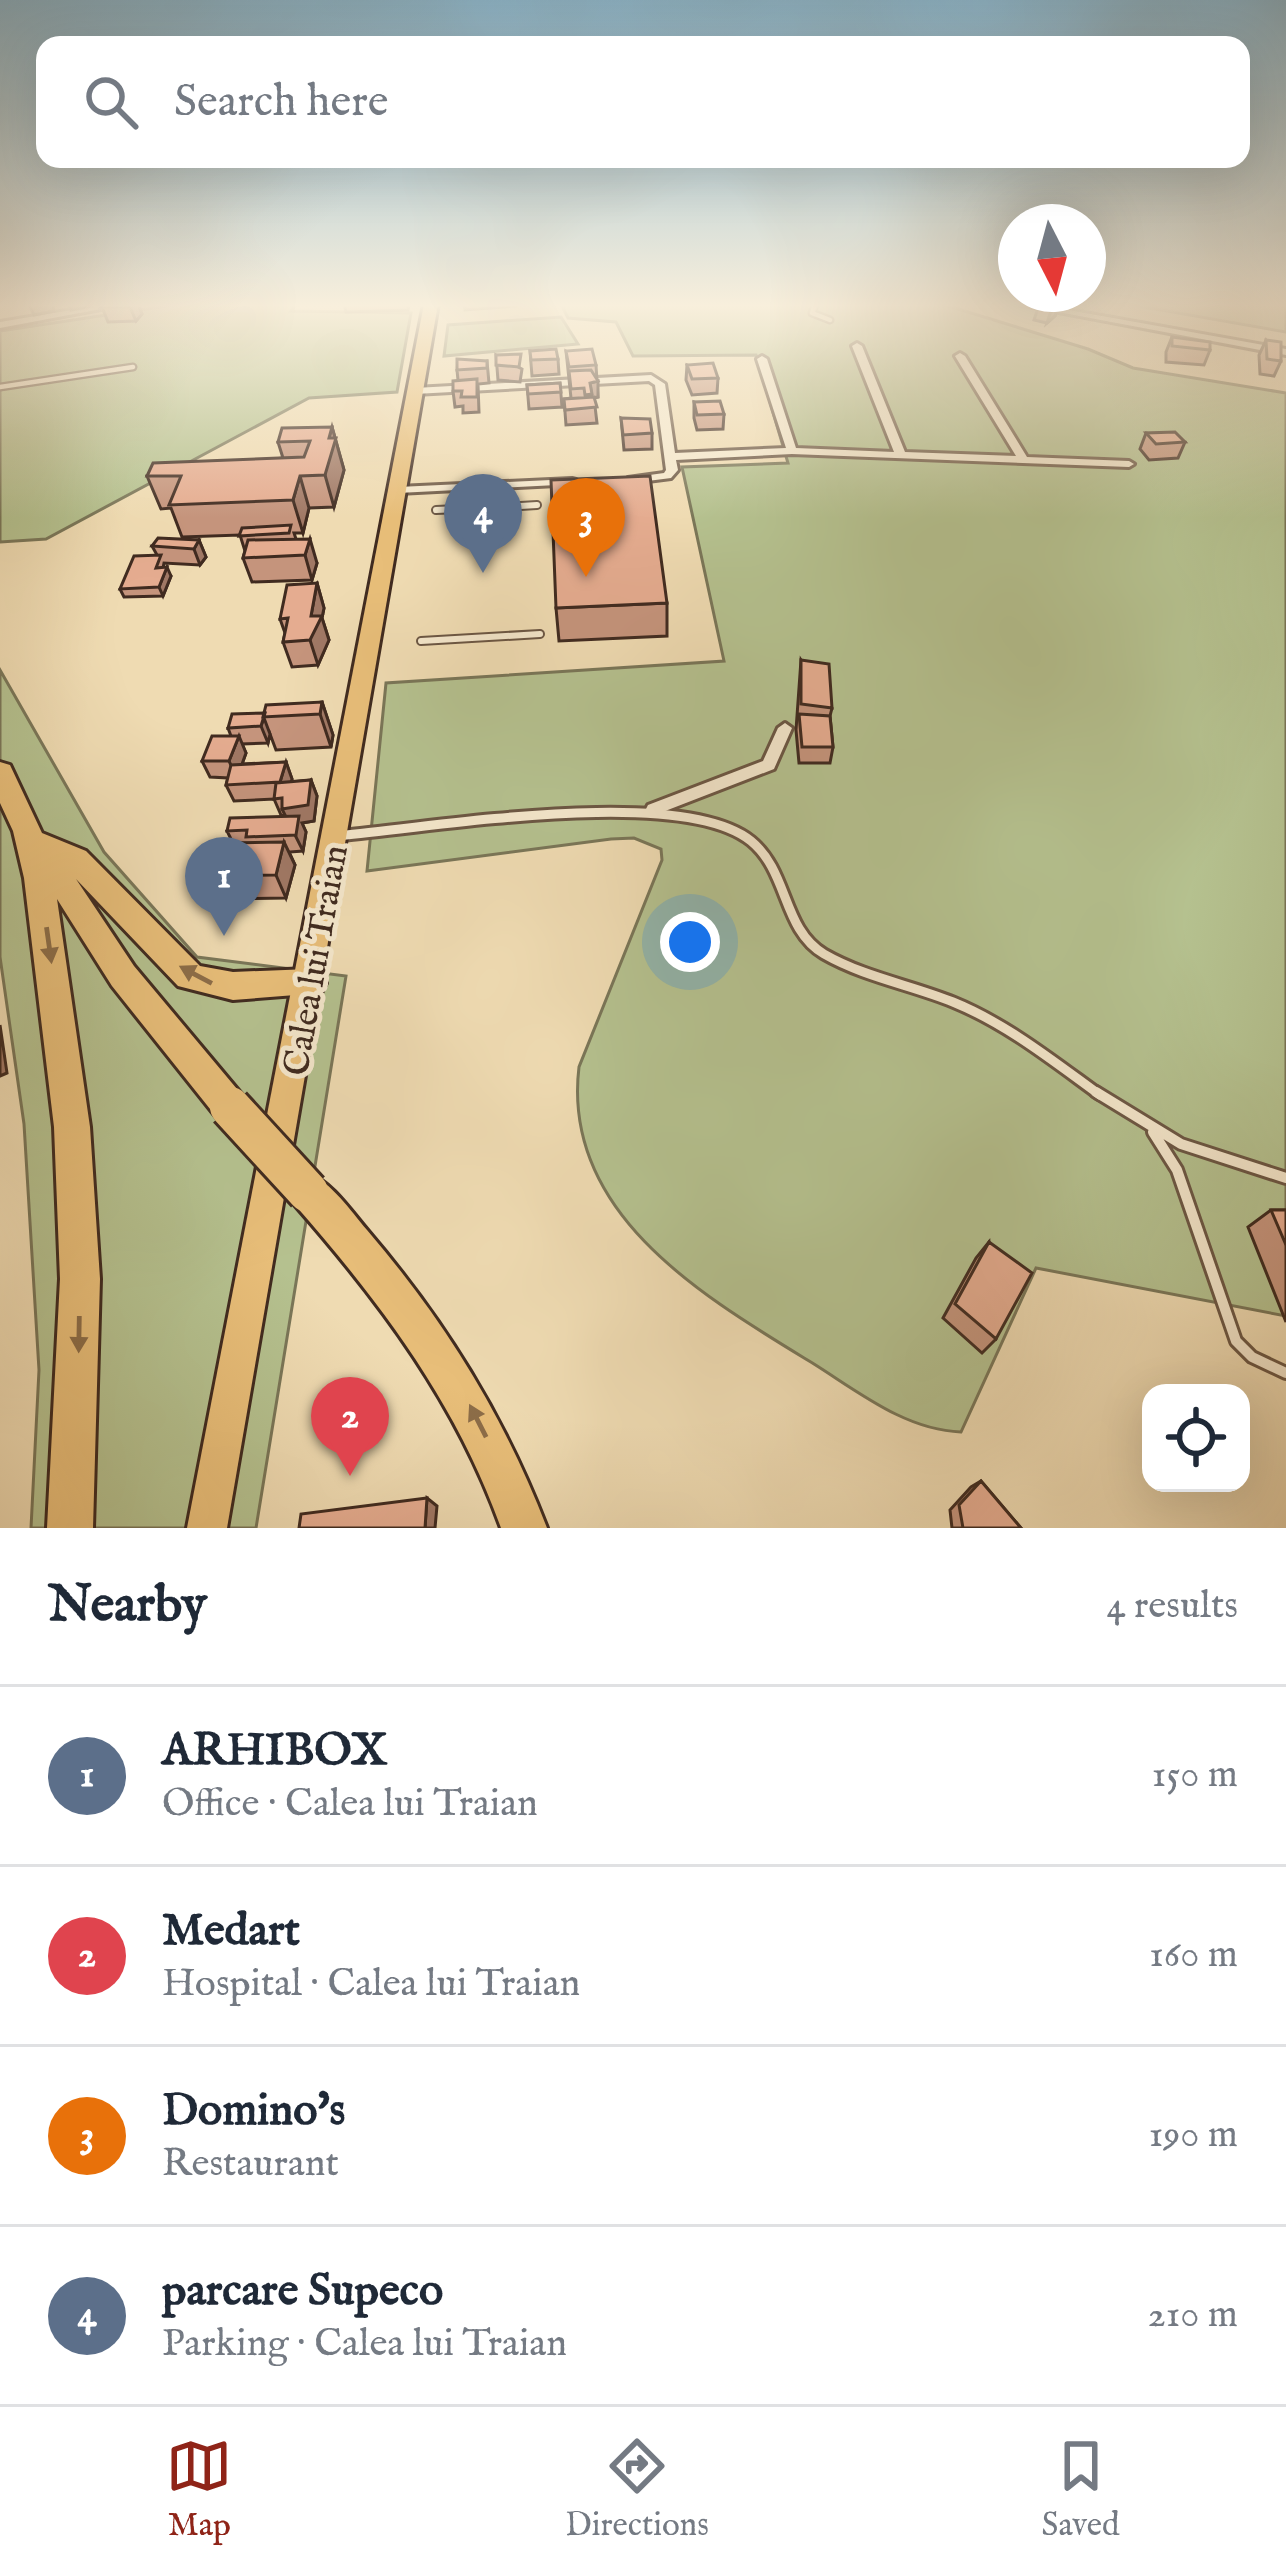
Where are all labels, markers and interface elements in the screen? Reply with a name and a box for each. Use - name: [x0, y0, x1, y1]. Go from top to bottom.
- search box: [36, 36, 1250, 168]
- icon: search: [78, 69, 144, 135]
- text: Search here: [174, 74, 388, 131]
- north arrow: [998, 204, 1106, 312]
- pin: 4: [444, 474, 522, 573]
- pin: 3: [547, 478, 625, 577]
- pin: 1: [185, 837, 263, 936]
- street label: Calea lui Traian: [274, 842, 360, 1079]
- your location: [660, 912, 720, 972]
- one-way arrow: [40, 927, 59, 965]
- one-way arrow: [179, 966, 213, 986]
- one-way arrow: [69, 1316, 88, 1354]
- pin: 2: [311, 1377, 389, 1476]
- map controls: [1142, 1384, 1250, 1492]
- button: locate: [1142, 1384, 1250, 1492]
- one-way arrow: [468, 1403, 488, 1438]
- text: Nearby: [48, 1574, 207, 1639]
- text: 4 results: [1106, 1582, 1238, 1631]
- text: ARHIBOX: [162, 1723, 387, 1780]
- text: 1: [80, 1751, 94, 1800]
- text: 150 m: [1152, 1751, 1238, 1800]
- text: Office · Calea lui Traian: [162, 1780, 538, 1829]
- text: Medart: [162, 1903, 300, 1960]
- text: 2: [78, 1931, 96, 1980]
- text: 160 m: [1149, 1931, 1238, 1980]
- text: Hospital · Calea lui Traian: [162, 1960, 580, 2009]
- text: Domino's: [162, 2083, 345, 2140]
- text: 3: [80, 2111, 94, 2160]
- text: 190 m: [1149, 2111, 1238, 2160]
- text: Restaurant: [162, 2140, 339, 2189]
- text: parcare Supeco: [162, 2263, 443, 2320]
- text: 4: [77, 2291, 97, 2340]
- text: 210 m: [1148, 2291, 1238, 2340]
- text: Parking · Calea lui Traian: [162, 2320, 567, 2369]
- tab: Map: [166, 2433, 232, 2547]
- tab: Directions: [565, 2433, 709, 2547]
- tab: Saved: [1042, 2433, 1120, 2547]

